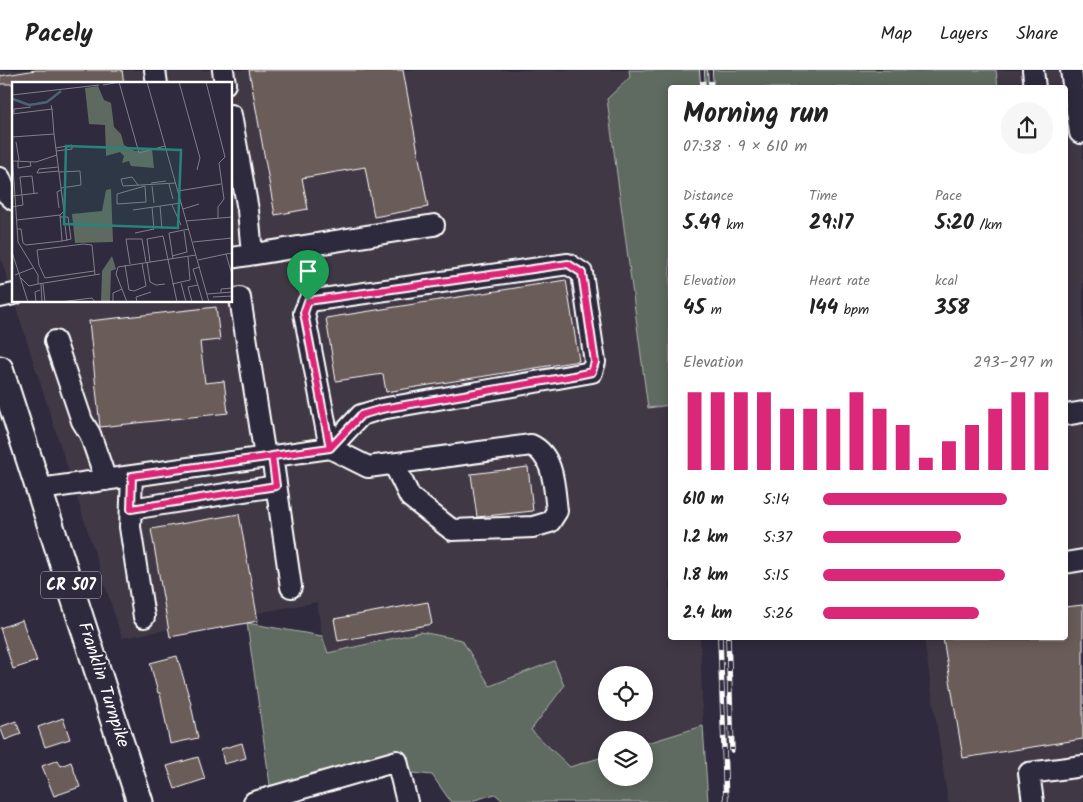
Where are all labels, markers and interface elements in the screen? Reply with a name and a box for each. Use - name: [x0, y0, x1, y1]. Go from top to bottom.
- text: Pacely: [25, 15, 93, 54]
- text: Map: [881, 20, 912, 49]
- text: Layers: [940, 20, 988, 49]
- text: Share: [1016, 20, 1058, 49]
- inset map: [12, 82, 232, 302]
- text: Morning run: [683, 92, 829, 137]
- button: share: [1001, 102, 1053, 154]
- text: 07:38 · 9 × 610 m: [683, 134, 807, 159]
- text: Distance: [683, 185, 733, 207]
- text: Time: [809, 185, 837, 207]
- text: Pace: [935, 185, 962, 207]
- text: 5.49: [683, 207, 721, 240]
- text: 29:17: [809, 207, 853, 240]
- text: 5:20: [935, 207, 974, 240]
- text: km: [721, 214, 744, 236]
- text: /km: [974, 214, 1002, 236]
- pin: [287, 250, 329, 301]
- icon: arrive: [294, 257, 322, 285]
- text: Elevation: [683, 270, 736, 292]
- text: Heart rate: [809, 270, 870, 292]
- text: kcal: [935, 270, 958, 292]
- text: 45: [683, 292, 705, 325]
- text: 144: [809, 292, 838, 325]
- text: 358: [935, 292, 970, 325]
- text: m: [705, 299, 722, 321]
- text: bpm: [838, 299, 869, 321]
- text: Elevation: [683, 350, 744, 375]
- text: 293–297 m: [973, 350, 1053, 375]
- text: 610 m: [683, 487, 724, 512]
- text: 5:14: [763, 487, 789, 512]
- text: 1.2 km: [683, 525, 728, 550]
- text: 5:37: [763, 525, 792, 550]
- text: 1.8 km: [683, 563, 728, 588]
- text: 5:15: [763, 563, 789, 588]
- road number: CR 507: [41, 572, 101, 598]
- text: 2.4 km: [683, 601, 732, 626]
- text: 5:26: [763, 601, 794, 626]
- street label: Franklin Turnpike: [69, 618, 137, 752]
- map controls: [598, 666, 653, 786]
- button: locate: [598, 666, 653, 721]
- button: layers: [598, 731, 653, 786]

